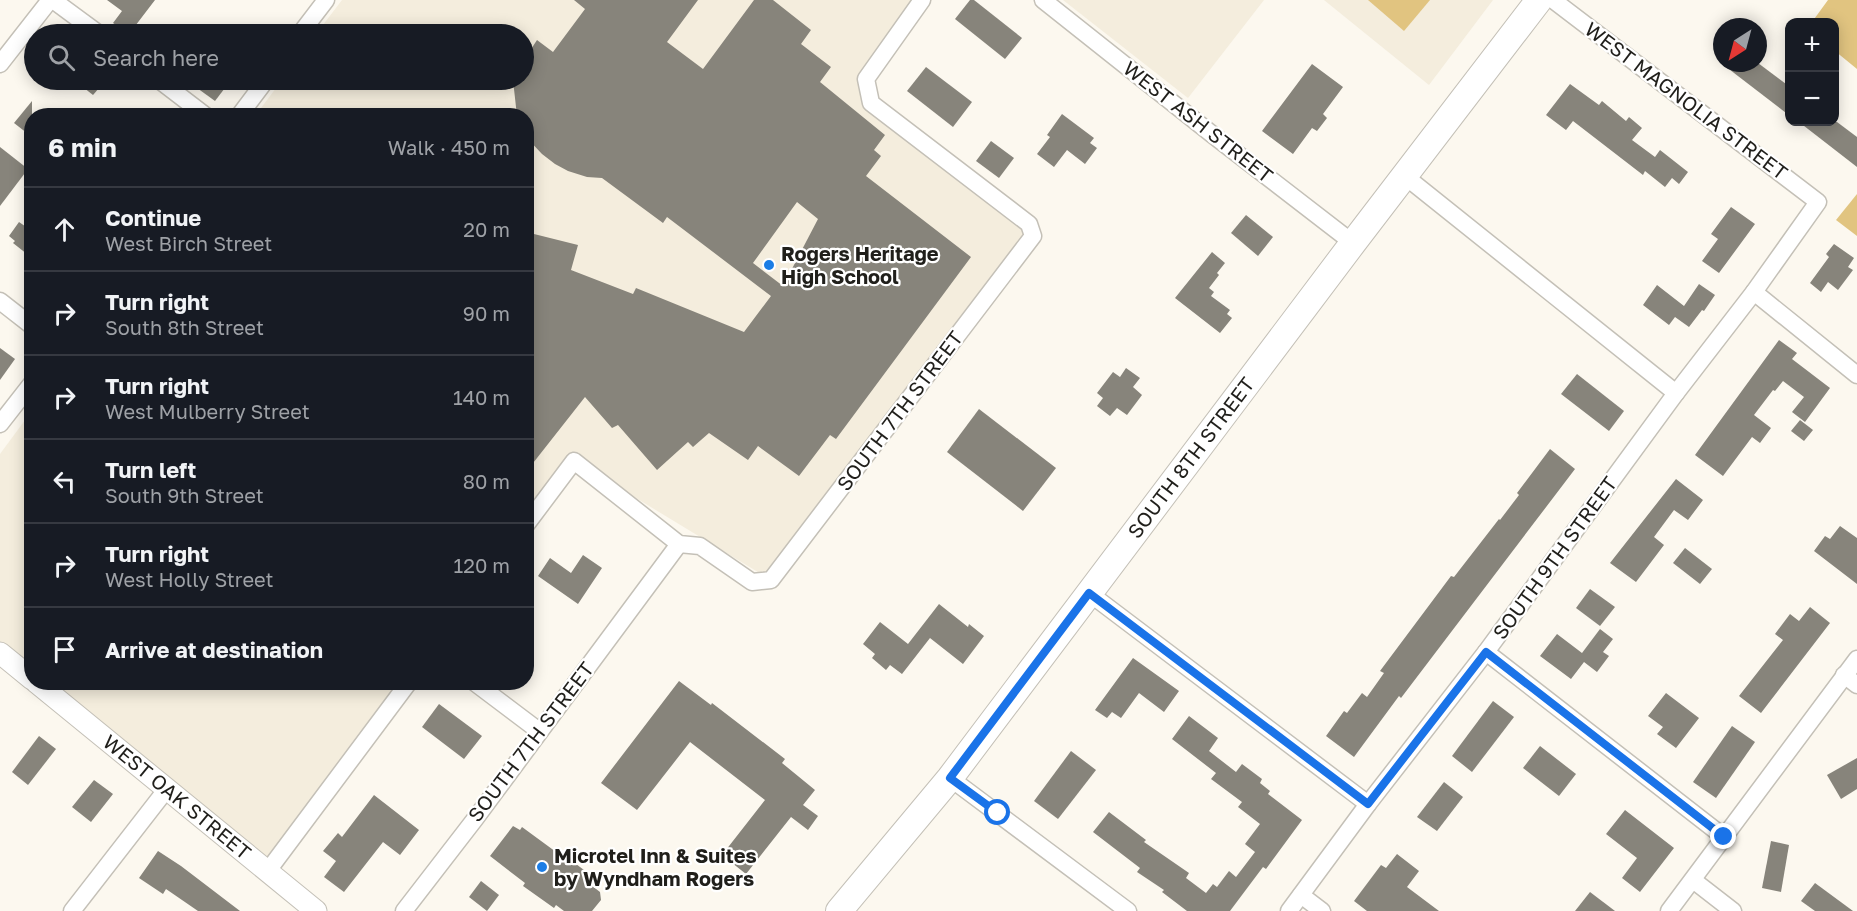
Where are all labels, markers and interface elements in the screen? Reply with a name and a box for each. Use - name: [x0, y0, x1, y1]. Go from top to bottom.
- street label: WEST MAGNOLIA STREET: [1581, 16, 1793, 184]
- north arrow: [1713, 18, 1767, 72]
- map controls: [1785, 18, 1839, 126]
- button: +: [1785, 18, 1839, 72]
- search box: [24, 24, 534, 90]
- icon: search: [45, 41, 78, 74]
- text: Search here: [93, 44, 219, 71]
- street label: WEST ASH STREET: [1119, 55, 1278, 187]
- button: −: [1785, 72, 1839, 126]
- text: 6 min: [48, 132, 117, 163]
- text: Walk · 450 m: [388, 135, 510, 159]
- text: Continue: [105, 204, 201, 231]
- icon: ahead: [48, 213, 81, 246]
- text: 20 m: [463, 217, 510, 241]
- text: West Birch Street: [105, 231, 272, 255]
- place label: Rogers Heritage High School: [781, 241, 939, 288]
- marker: Rogers Heritage High School: [762, 258, 776, 272]
- text: Turn right: [105, 288, 209, 315]
- icon: right: [48, 297, 81, 330]
- text: 90 m: [463, 301, 510, 325]
- text: South 8th Street: [105, 315, 264, 339]
- street label: SOUTH 7TH STREET: [831, 326, 967, 495]
- text: Turn right: [105, 372, 209, 399]
- street label: SOUTH 8TH STREET: [1122, 372, 1259, 543]
- icon: right: [48, 381, 81, 414]
- text: 140 m: [453, 385, 510, 409]
- text: West Mulberry Street: [105, 399, 310, 423]
- text: Turn left: [105, 456, 196, 483]
- icon: left: [48, 465, 81, 498]
- text: 80 m: [463, 469, 510, 493]
- street label: SOUTH 9TH STREET: [1487, 471, 1621, 643]
- text: South 9th Street: [105, 483, 264, 507]
- text: Turn right: [105, 540, 209, 567]
- icon: right: [48, 549, 81, 582]
- text: 120 m: [454, 553, 510, 577]
- text: West Holly Street: [105, 567, 274, 591]
- icon: arrive: [48, 633, 81, 666]
- text: Arrive at destination: [105, 636, 323, 663]
- street label: SOUTH 7TH STREET: [462, 657, 598, 826]
- street label: WEST OAK STREET: [99, 729, 256, 864]
- route start: [984, 799, 1010, 825]
- route end: [1710, 823, 1736, 849]
- place label: Microtel Inn & Suites by Wyndham Rogers: [554, 843, 757, 890]
- marker: Microtel Inn & Suites by Wyndham Rogers: [535, 860, 549, 874]

